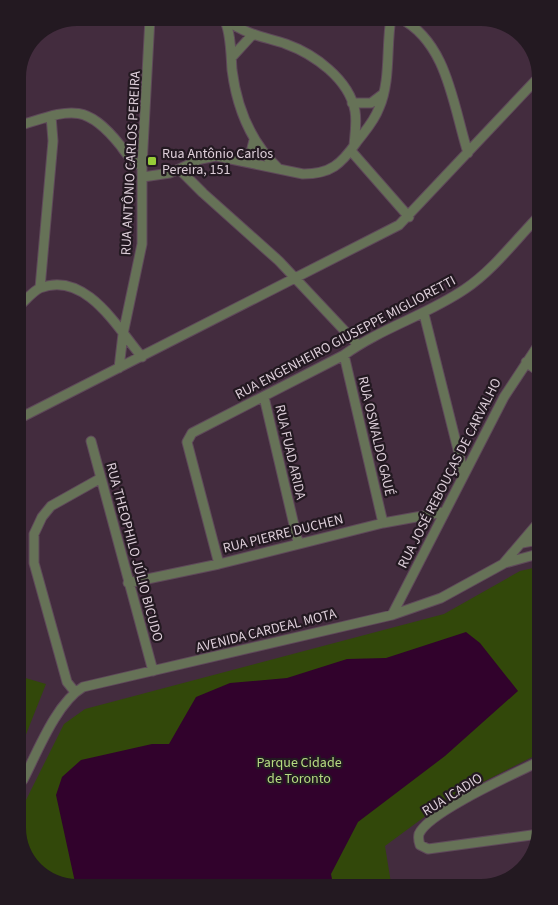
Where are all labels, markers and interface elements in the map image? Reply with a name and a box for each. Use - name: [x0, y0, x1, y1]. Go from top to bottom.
- street label: RUA ANTÔNIO CARLOS PEREIRA: [116, 70, 146, 256]
- place label: Rua Antônio Carlos Pereira, 151: [162, 144, 273, 180]
- marker: Rua Antônio Carlos Pereira, 151: [146, 155, 158, 167]
- street label: RUA ENGENHEIRO GIUSEPPE MIGLIORETTI: [232, 271, 459, 405]
- street label: RUA OSWALDO GAUÉ: [353, 374, 400, 498]
- street label: RUA JOSÉ REBOUÇAS DE CARVALHO: [393, 375, 507, 572]
- street label: RUA FUAD ARIDA: [269, 403, 311, 502]
- street label: RUA THEOPHILO JÚLIO BICUDO: [100, 460, 168, 644]
- street label: RUA PIERRE DUCHEN: [221, 509, 346, 559]
- street label: AVENIDA CARDEAL MOTA: [194, 604, 339, 658]
- park label: Parque Cidade de Toronto: [256, 753, 342, 789]
- street label: RUA ICADIO: [418, 768, 487, 821]

